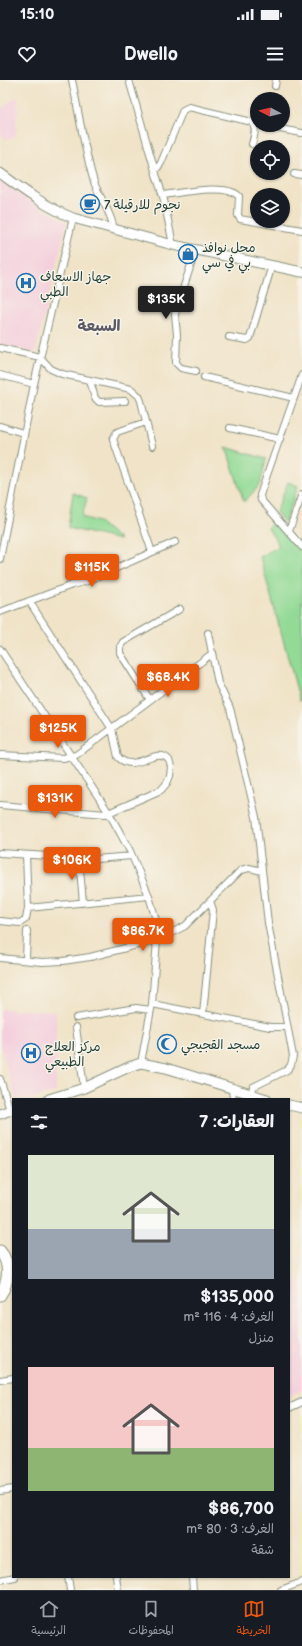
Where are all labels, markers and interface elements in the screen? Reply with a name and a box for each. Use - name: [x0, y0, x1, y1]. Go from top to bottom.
- text: 15:10: [20, 5, 54, 24]
- icon: heart: [16, 43, 38, 65]
- icon: menu: [264, 43, 286, 65]
- text: Dwello: [124, 44, 178, 65]
- north arrow: [250, 92, 290, 132]
- map controls: [250, 92, 290, 228]
- button: locate: [250, 140, 290, 180]
- button: layers: [250, 188, 290, 228]
- cafe icon: 7 نجوم للارقيلة: [79, 193, 101, 215]
- place label: 7 نجوم للارقيلة: [104, 197, 180, 215]
- place label: محل نوافذ بي في سي: [202, 240, 256, 274]
- shop icon: محل نوافذ بي في سي: [177, 243, 199, 265]
- place label: جهاز الاسعاف الطبي: [40, 269, 111, 303]
- hospital icon: جهاز الاسعاف الطبي: [15, 272, 37, 294]
- pin: $135K: [138, 286, 194, 320]
- text: $135K: [147, 291, 185, 307]
- district label: السبعة: [78, 317, 121, 336]
- pin: $115K: [64, 554, 120, 588]
- text: $115K: [74, 559, 110, 575]
- pin: $68.4K: [135, 664, 201, 698]
- text: $68.4K: [146, 669, 190, 685]
- pin: $125K: [30, 715, 86, 749]
- text: $125K: [39, 720, 77, 736]
- pin: $131K: [27, 785, 83, 819]
- text: $131K: [37, 790, 73, 806]
- pin: $106K: [44, 847, 100, 881]
- text: $106K: [53, 852, 91, 868]
- pin: $86.7K: [110, 918, 176, 952]
- text: $86.7K: [121, 923, 165, 939]
- mosque icon: مسجد القجيجي: [156, 1033, 178, 1055]
- place label: مسجد القجيجي: [181, 1037, 260, 1056]
- place label: مركز العلاج الطبيعي: [45, 1039, 100, 1073]
- hospital icon: مركز العلاج الطبيعي: [20, 1042, 42, 1064]
- icon: filters: [28, 1111, 50, 1133]
- text: العقارات: 7: [199, 1112, 274, 1132]
- icon: home: [115, 1181, 187, 1253]
- text: $135,000: [200, 1287, 274, 1307]
- text: الغرف: 4 · 116 m²: [184, 1309, 274, 1325]
- text: منزل: [248, 1330, 274, 1346]
- icon: home: [115, 1393, 187, 1465]
- text: $86,700: [208, 1499, 274, 1519]
- text: الغرف: 3 · 80 m²: [186, 1521, 274, 1537]
- text: شقة: [251, 1542, 274, 1558]
- tab: الرئيسية: [31, 1598, 66, 1640]
- tab: المحفوظات: [128, 1598, 174, 1640]
- tab: الخريطة: [236, 1598, 271, 1640]

